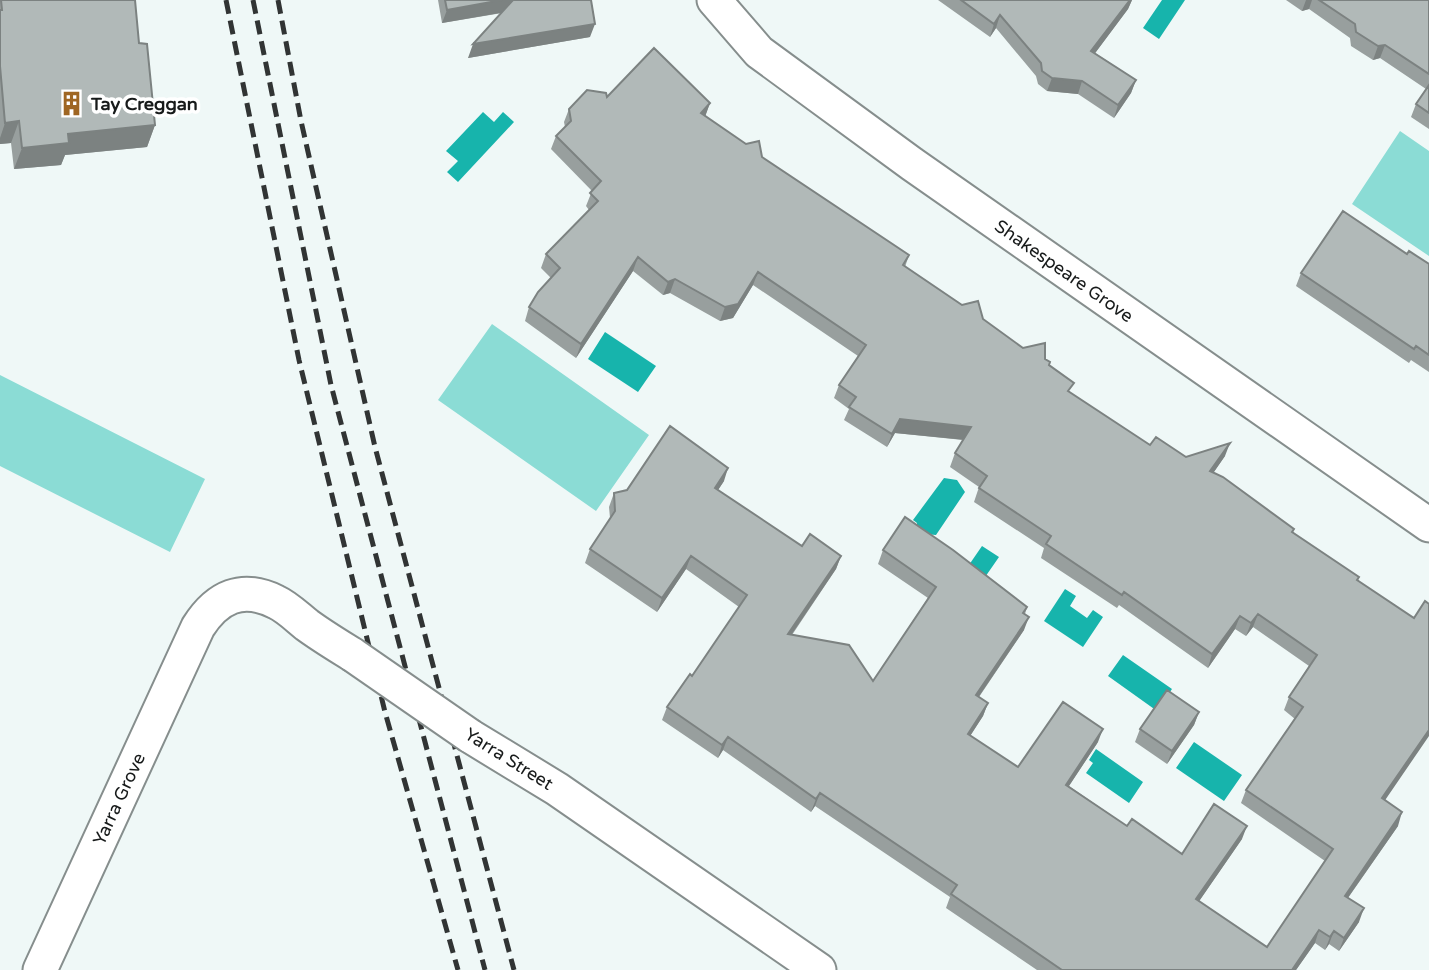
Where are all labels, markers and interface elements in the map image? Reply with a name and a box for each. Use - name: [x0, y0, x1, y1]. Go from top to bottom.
- building icon: Tay Creggan: [57, 90, 85, 118]
- place label: Tay Creggan: [90, 93, 198, 115]
- street label: Shakespeare Grove: [990, 215, 1138, 327]
- street label: Yarra Street: [461, 723, 557, 795]
- street label: Yarra Grove: [88, 749, 150, 849]

